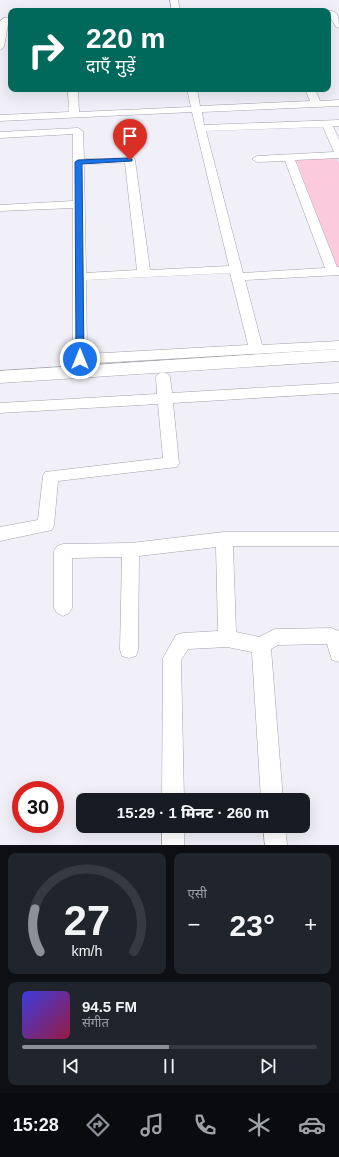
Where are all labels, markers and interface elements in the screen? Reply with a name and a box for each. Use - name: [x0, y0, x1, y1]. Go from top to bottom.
- text: 220 m: [86, 23, 165, 54]
- icon: right: [20, 24, 72, 76]
- text: दाएँ मुड़ें: [86, 56, 136, 76]
- pin: [113, 119, 147, 160]
- icon: arrive: [119, 125, 141, 147]
- position arrow: [59, 338, 101, 380]
- speed limit sign: 30: [12, 781, 64, 833]
- text: 15:29 · 1 मिनट · 260 m: [117, 804, 269, 821]
- text: एसी: [188, 886, 207, 901]
- text: 27: [64, 896, 110, 943]
- text: 23°: [230, 909, 275, 942]
- text: −: [188, 912, 200, 937]
- text: +: [304, 912, 317, 937]
- text: km/h: [71, 942, 102, 958]
- text: 94.5 FM: [82, 998, 137, 1015]
- text: संगीत: [82, 1015, 109, 1030]
- icon: previous: [60, 1055, 82, 1077]
- icon: pause: [158, 1055, 180, 1077]
- icon: next: [257, 1055, 279, 1077]
- icon: directions: [84, 1111, 112, 1139]
- icon: music: [138, 1111, 166, 1139]
- icon: phone: [191, 1111, 219, 1139]
- icon: climate: [245, 1111, 273, 1139]
- icon: car: [298, 1111, 326, 1139]
- text: 15:28: [13, 1115, 59, 1135]

